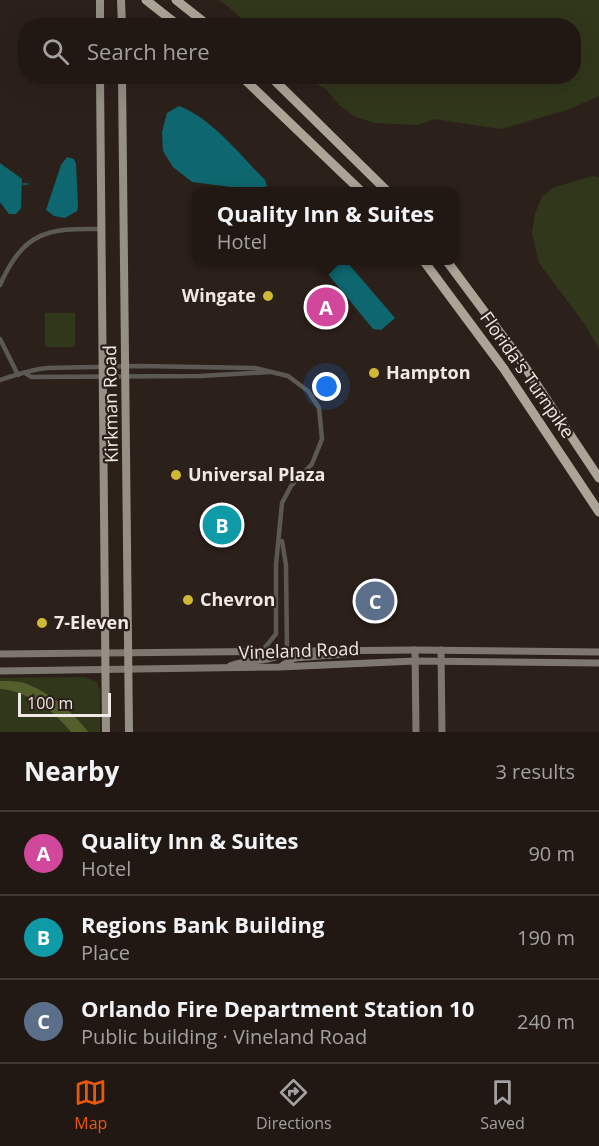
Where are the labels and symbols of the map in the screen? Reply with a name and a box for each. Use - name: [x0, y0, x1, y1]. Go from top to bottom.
- place label: Wingate: [182, 283, 256, 307]
- pin: A: [306, 284, 346, 330]
- marker: Wingate: [261, 289, 275, 303]
- street label: Florida's Turnpike: [475, 306, 580, 442]
- street label: Kirkman Road: [97, 345, 123, 463]
- place label: Hampton: [386, 360, 471, 384]
- marker: Hampton: [367, 366, 381, 380]
- your location: [312, 372, 341, 401]
- place label: Universal Plaza: [188, 462, 325, 486]
- marker: Universal Plaza: [169, 468, 183, 482]
- pin: B: [202, 502, 242, 548]
- pin: C: [356, 578, 394, 624]
- place label: Chevron: [200, 587, 275, 611]
- marker: Chevron: [181, 593, 195, 607]
- place label: 7-Eleven: [54, 610, 129, 634]
- marker: 7-Eleven: [35, 616, 49, 630]
- street label: Vineland Road: [238, 636, 360, 664]
- scale bar: [18, 690, 111, 718]

